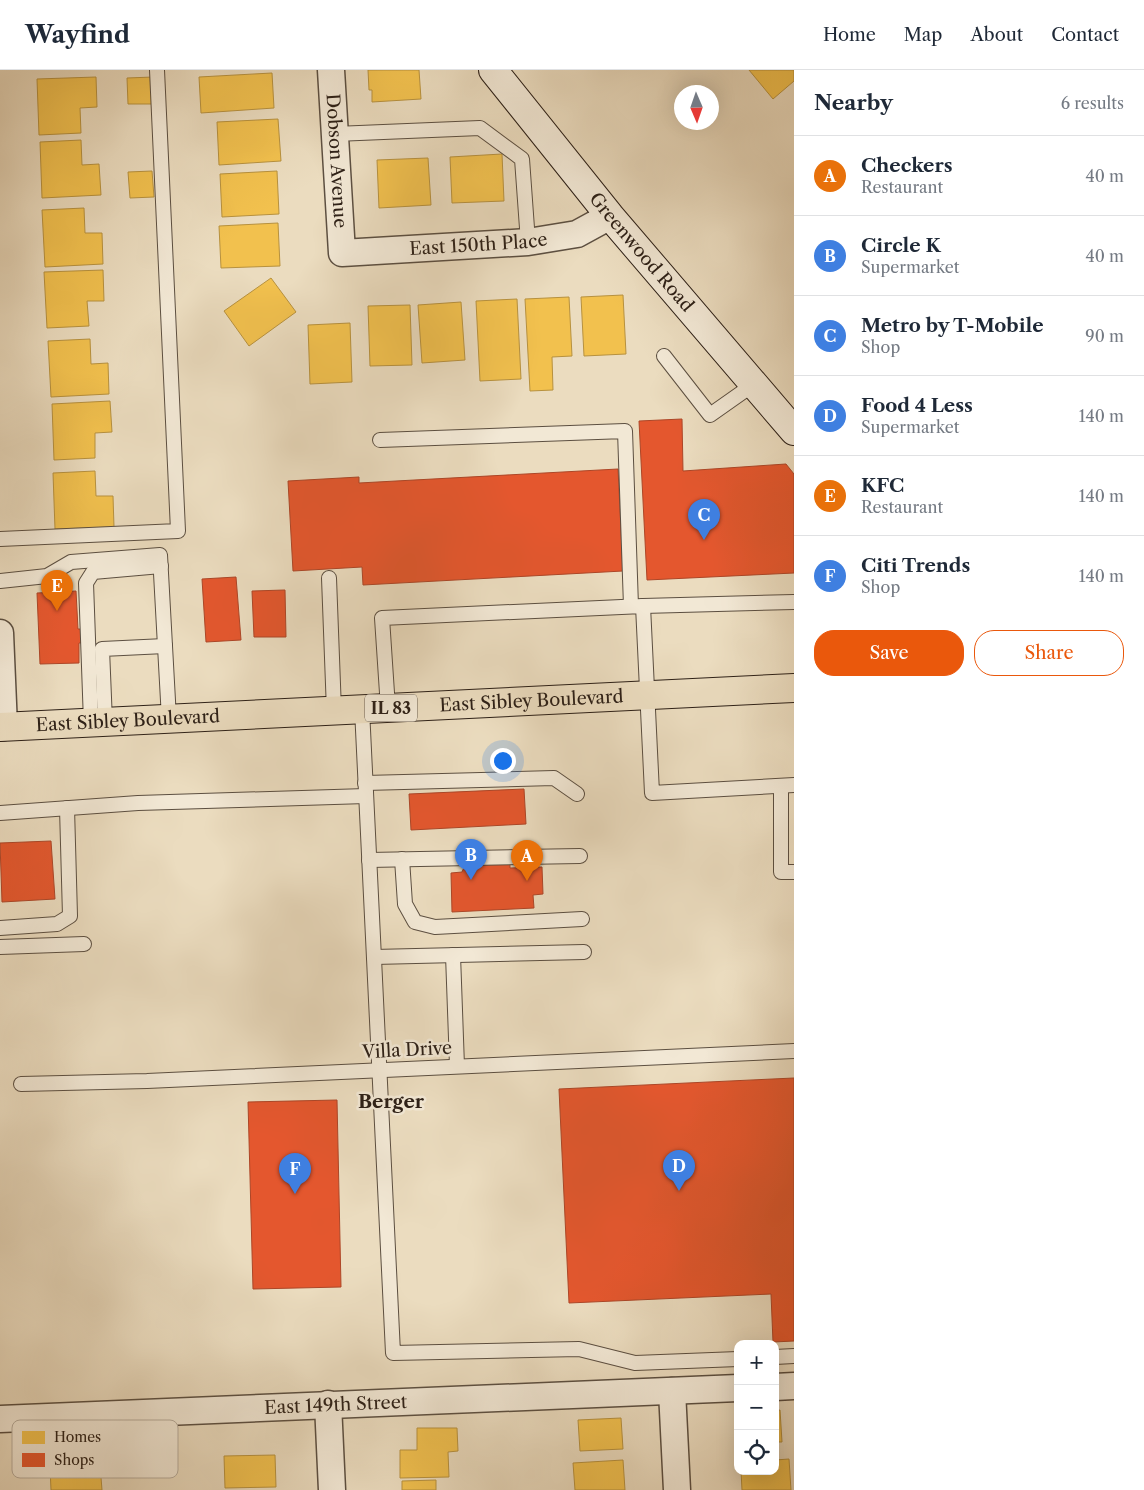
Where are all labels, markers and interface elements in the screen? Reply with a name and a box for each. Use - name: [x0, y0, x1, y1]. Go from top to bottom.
- text: Wayfind: [25, 20, 130, 49]
- text: Home: [823, 24, 876, 46]
- text: Map: [904, 24, 942, 46]
- text: About: [970, 24, 1023, 46]
- text: Contact: [1051, 24, 1119, 46]
- north arrow: [674, 85, 719, 130]
- text: Nearby: [814, 90, 893, 115]
- street label: Dobson Avenue: [321, 93, 351, 229]
- text: 6 results: [1061, 93, 1124, 113]
- text: Checkers: [861, 154, 953, 177]
- text: A: [824, 166, 836, 186]
- text: 40 m: [1085, 166, 1124, 186]
- text: Restaurant: [861, 177, 943, 197]
- street label: Greenwood Road: [585, 188, 698, 316]
- street label: East 150th Place: [409, 228, 549, 260]
- text: Circle K: [861, 234, 941, 257]
- text: B: [824, 246, 836, 266]
- text: 40 m: [1085, 246, 1124, 266]
- text: Supermarket: [861, 257, 959, 277]
- text: Metro by T-Mobile: [861, 314, 1044, 337]
- text: C: [824, 326, 836, 346]
- text: 90 m: [1085, 326, 1124, 346]
- text: Shop: [861, 337, 900, 357]
- text: Food 4 Less: [861, 394, 973, 417]
- text: D: [823, 406, 837, 426]
- text: 140 m: [1079, 406, 1124, 426]
- text: Supermarket: [861, 417, 959, 437]
- text: KFC: [861, 474, 904, 497]
- text: E: [824, 486, 836, 506]
- text: 140 m: [1079, 486, 1124, 506]
- text: Restaurant: [861, 497, 943, 517]
- pin: C: [688, 499, 720, 540]
- text: Citi Trends: [861, 554, 970, 577]
- text: F: [825, 566, 835, 586]
- text: 140 m: [1079, 566, 1124, 586]
- pin: E: [41, 570, 73, 611]
- text: Shop: [861, 577, 900, 597]
- button: Save: [814, 630, 964, 676]
- button: Share: [974, 630, 1124, 676]
- street label: East Sibley Boulevard: [439, 685, 624, 716]
- road number: IL 83: [365, 694, 417, 721]
- street label: East Sibley Boulevard: [35, 705, 220, 736]
- your location: [490, 748, 516, 774]
- pin: B: [455, 839, 487, 880]
- pin: A: [511, 840, 543, 881]
- street label: Villa Drive: [360, 1037, 453, 1063]
- district label: Berger: [358, 1090, 425, 1113]
- pin: D: [663, 1150, 695, 1191]
- pin: F: [279, 1153, 311, 1194]
- map controls: [734, 1340, 779, 1475]
- button: +: [734, 1340, 779, 1385]
- button: −: [734, 1385, 779, 1430]
- street label: East 149th Street: [264, 1391, 408, 1419]
- legend: [12, 1420, 178, 1478]
- text: Homes: [54, 1428, 101, 1446]
- button: locate: [734, 1430, 779, 1475]
- text: Shops: [54, 1451, 94, 1469]

